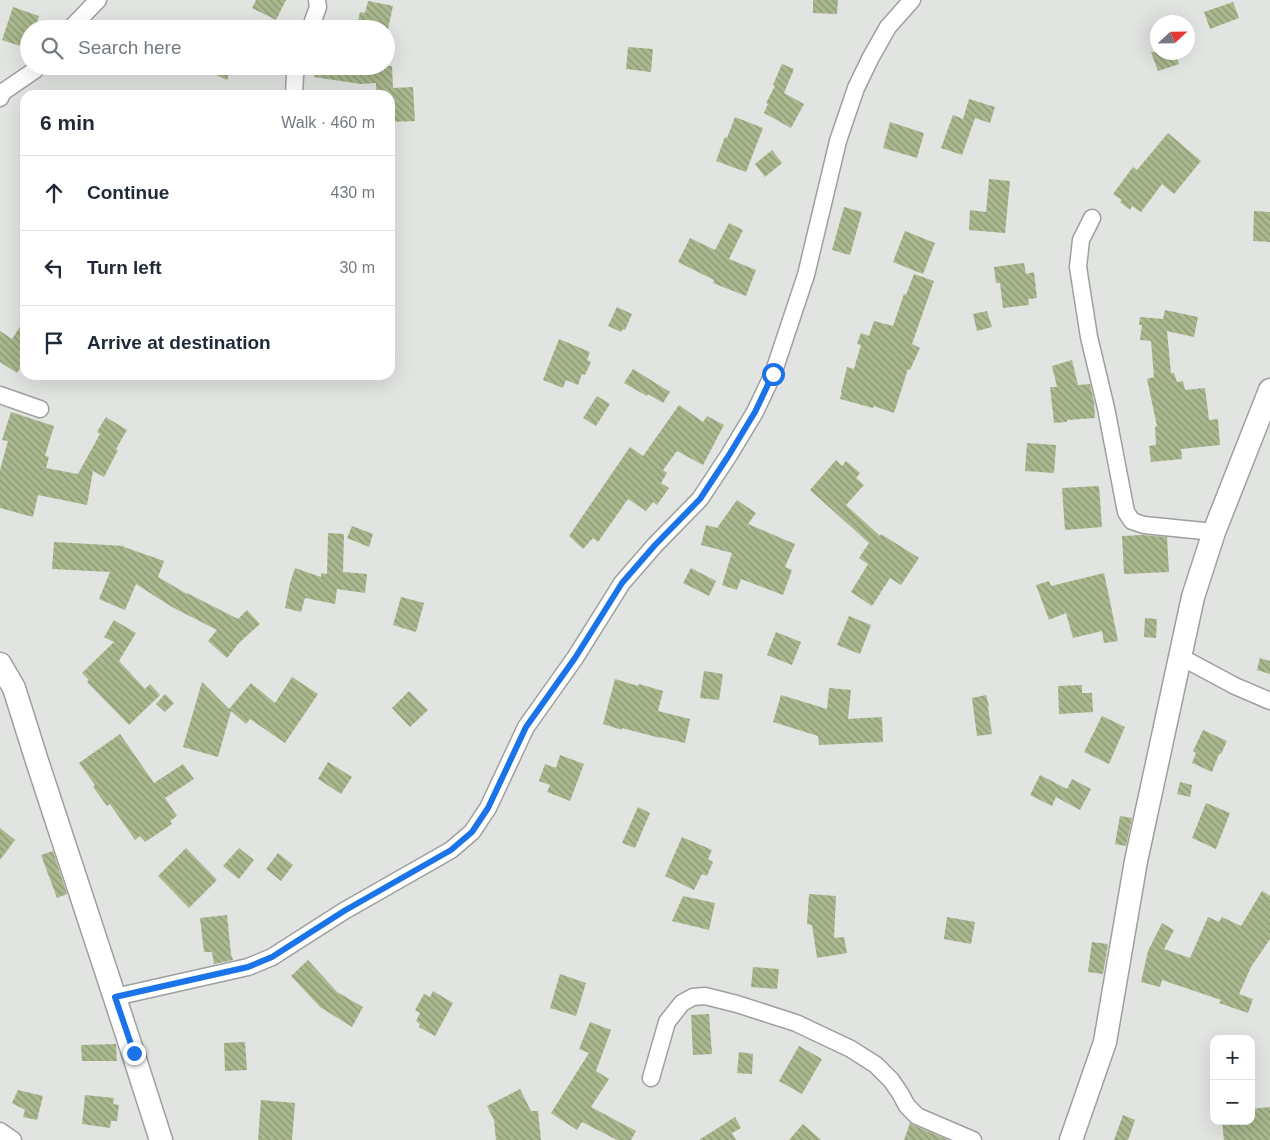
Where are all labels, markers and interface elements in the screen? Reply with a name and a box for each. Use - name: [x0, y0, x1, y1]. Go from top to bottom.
- north arrow: [1150, 15, 1195, 60]
- search box: [20, 20, 395, 75]
- icon: search: [38, 34, 66, 62]
- text: Search here: [78, 37, 182, 58]
- text: 6 min: [40, 111, 95, 134]
- text: Walk · 460 m: [281, 114, 375, 131]
- icon: ahead: [40, 179, 68, 207]
- text: Continue: [87, 182, 169, 203]
- text: 430 m: [331, 184, 375, 201]
- icon: left: [40, 254, 68, 282]
- text: Turn left: [87, 257, 162, 278]
- text: 30 m: [339, 259, 375, 276]
- icon: arrive: [40, 329, 68, 357]
- text: Arrive at destination: [87, 332, 271, 353]
- route start: [762, 363, 785, 386]
- map controls: [1210, 1035, 1255, 1125]
- button: +: [1210, 1035, 1255, 1080]
- route end: [123, 1042, 146, 1065]
- button: −: [1210, 1080, 1255, 1125]

